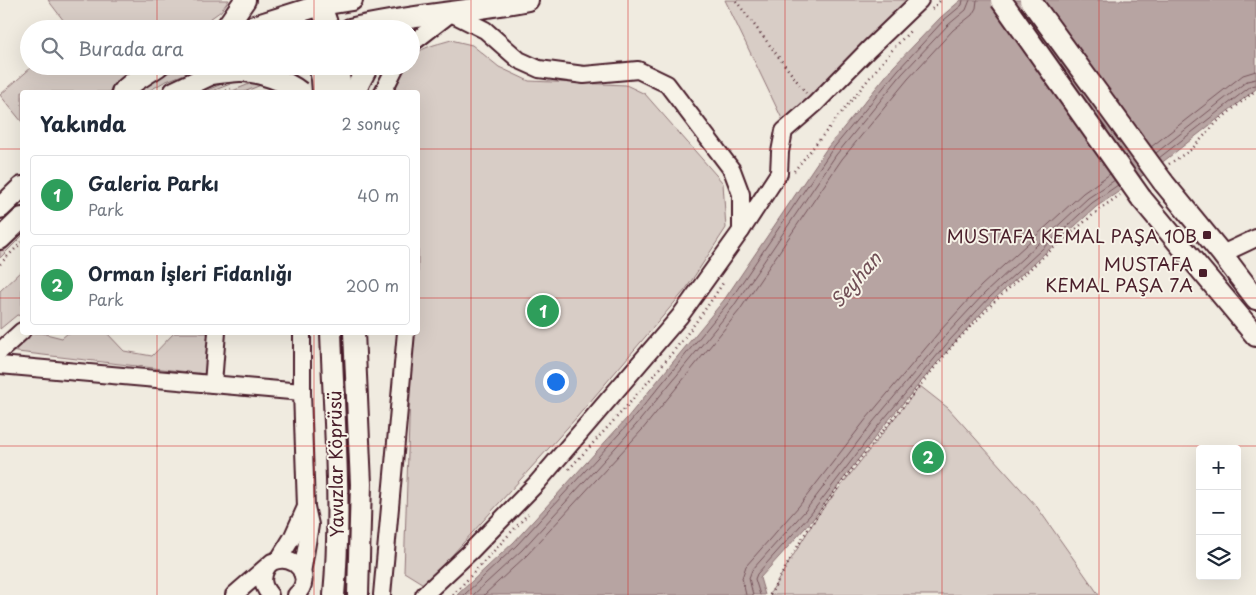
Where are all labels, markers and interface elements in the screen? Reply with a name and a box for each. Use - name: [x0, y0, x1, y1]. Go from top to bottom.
- search box: [20, 20, 420, 75]
- icon: search: [38, 34, 66, 62]
- text: Burada ara: [78, 34, 183, 62]
- text: Yakında: [40, 107, 126, 139]
- text: 2 sonuç: [342, 111, 400, 135]
- text: Galeria Parkı: [88, 169, 219, 197]
- text: 1: [53, 183, 61, 207]
- text: 40 m: [357, 183, 399, 207]
- text: Park: [88, 197, 124, 221]
- place label: MUSTAFA KEMAL PAŞA 10B: [946, 222, 1197, 249]
- marker: MUSTAFA KEMAL PAŞA 10B: [1201, 229, 1213, 241]
- water label: Seyhan: [823, 244, 888, 313]
- place label: MUSTAFA KEMAL PAŞA 7A: [1045, 250, 1193, 298]
- text: Orman İşleri Fidanlığı: [88, 259, 292, 287]
- marker: MUSTAFA KEMAL PAŞA 7A: [1197, 267, 1209, 279]
- text: 2: [51, 273, 63, 297]
- text: 200 m: [346, 273, 399, 297]
- text: Park: [88, 287, 124, 311]
- pin: 1: [527, 292, 559, 330]
- your location: [543, 369, 569, 395]
- street label: Yavuzlar Köprüsü: [320, 390, 350, 538]
- pin: 2: [912, 438, 944, 476]
- map controls: [1196, 445, 1241, 580]
- button: +: [1196, 445, 1241, 490]
- button: −: [1196, 490, 1241, 535]
- button: layers: [1196, 535, 1241, 580]

